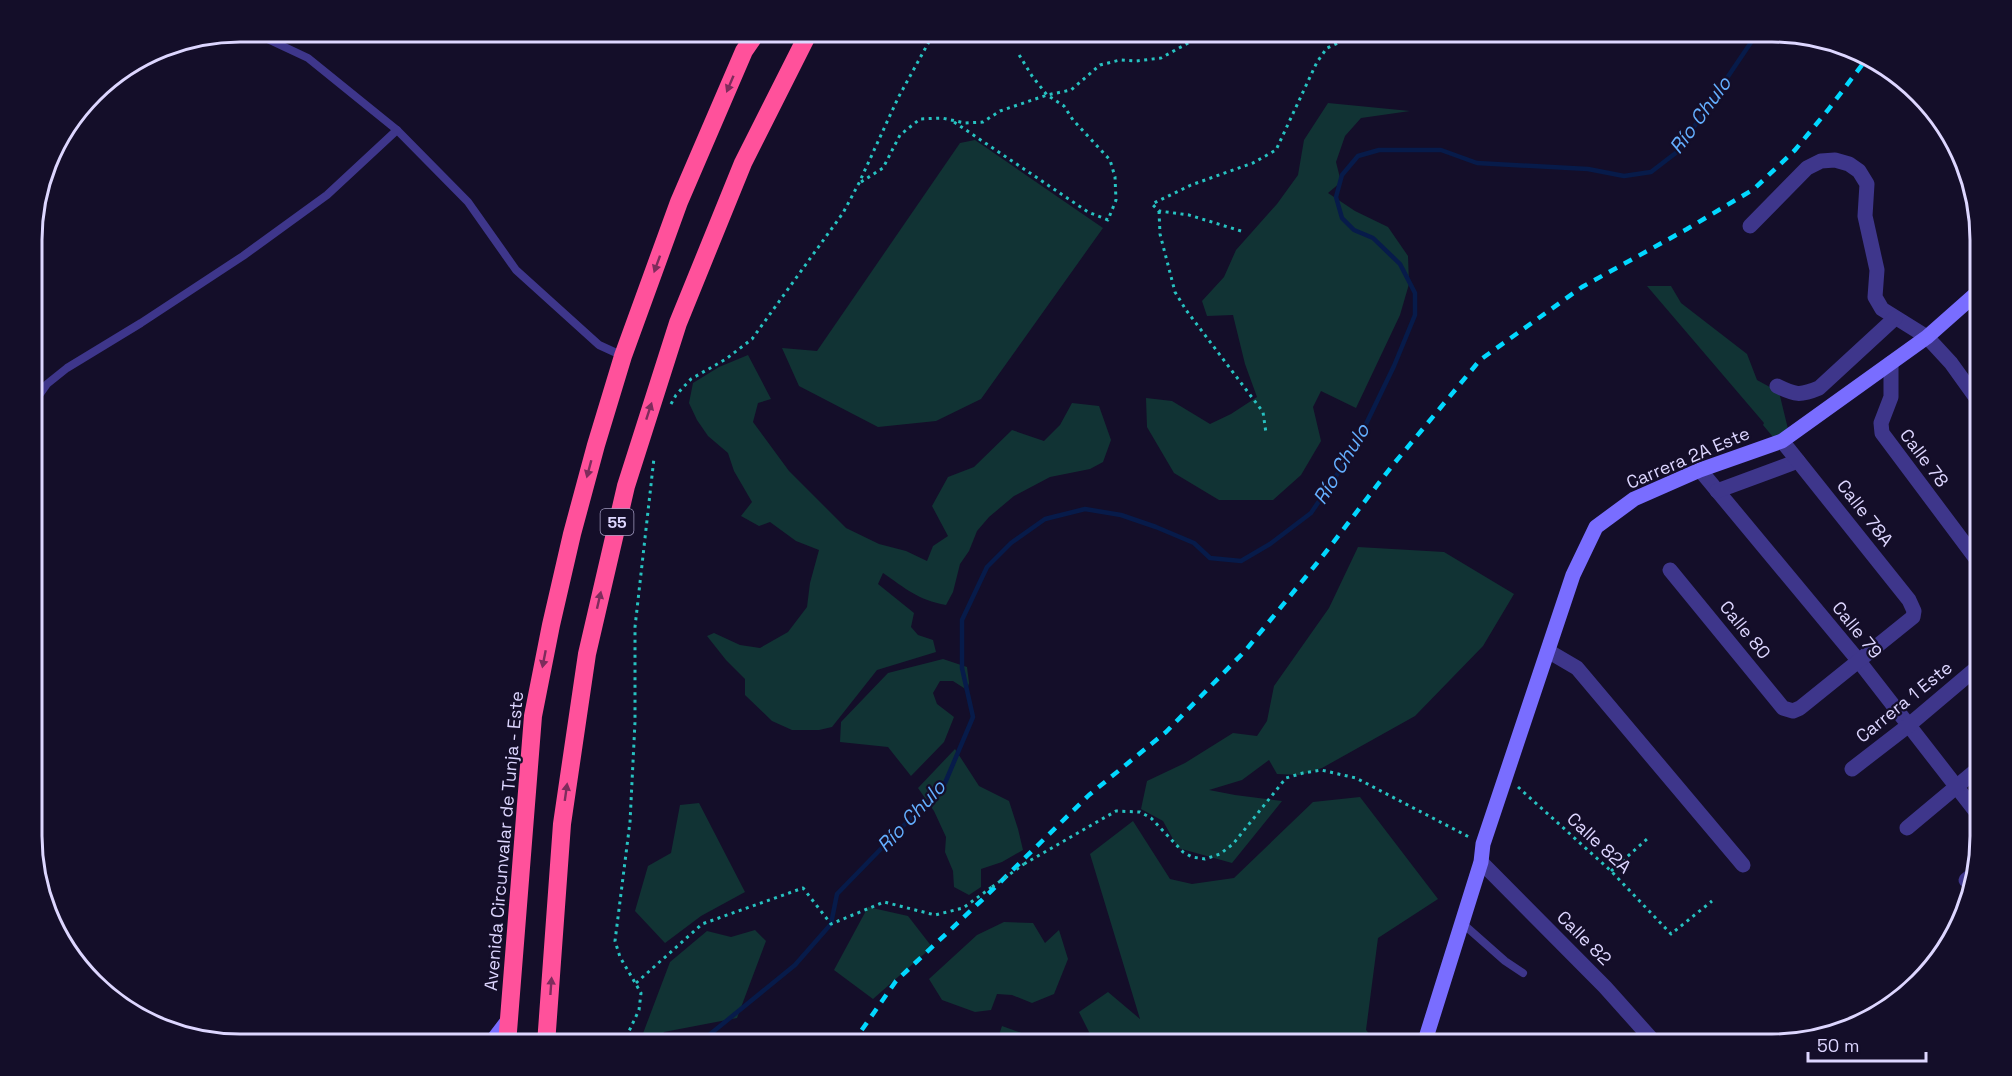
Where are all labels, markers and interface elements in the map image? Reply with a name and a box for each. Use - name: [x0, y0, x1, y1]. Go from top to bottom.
- water label: Río Chulo: [1663, 71, 1737, 159]
- one-way arrow: [726, 75, 735, 92]
- one-way arrow: [651, 255, 661, 273]
- one-way arrow: [645, 402, 655, 420]
- water label: Río Chulo: [1307, 418, 1376, 509]
- street label: Carrera 2A Este: [1623, 421, 1753, 494]
- street label: Calle 78: [1895, 424, 1954, 492]
- one-way arrow: [584, 460, 594, 478]
- street label: Calle 78A: [1832, 475, 1899, 551]
- road number: 55: [600, 509, 634, 535]
- one-way arrow: [595, 590, 605, 609]
- street label: Calle 80: [1715, 596, 1776, 664]
- street label: Calle 79: [1827, 596, 1887, 663]
- one-way arrow: [539, 650, 548, 669]
- street label: Carrera 1 Este: [1851, 656, 1957, 748]
- street label: Avenida Circunvalar de Tunja - Este: [479, 690, 528, 992]
- water label: Río Chulo: [871, 774, 951, 858]
- one-way arrow: [562, 782, 571, 801]
- street label: Calle 82A: [1562, 807, 1636, 878]
- street label: Calle 82: [1552, 905, 1617, 970]
- one-way arrow: [546, 977, 556, 996]
- scale bar: [1808, 1025, 1926, 1063]
- text: 50 m: [1817, 1034, 1859, 1057]

